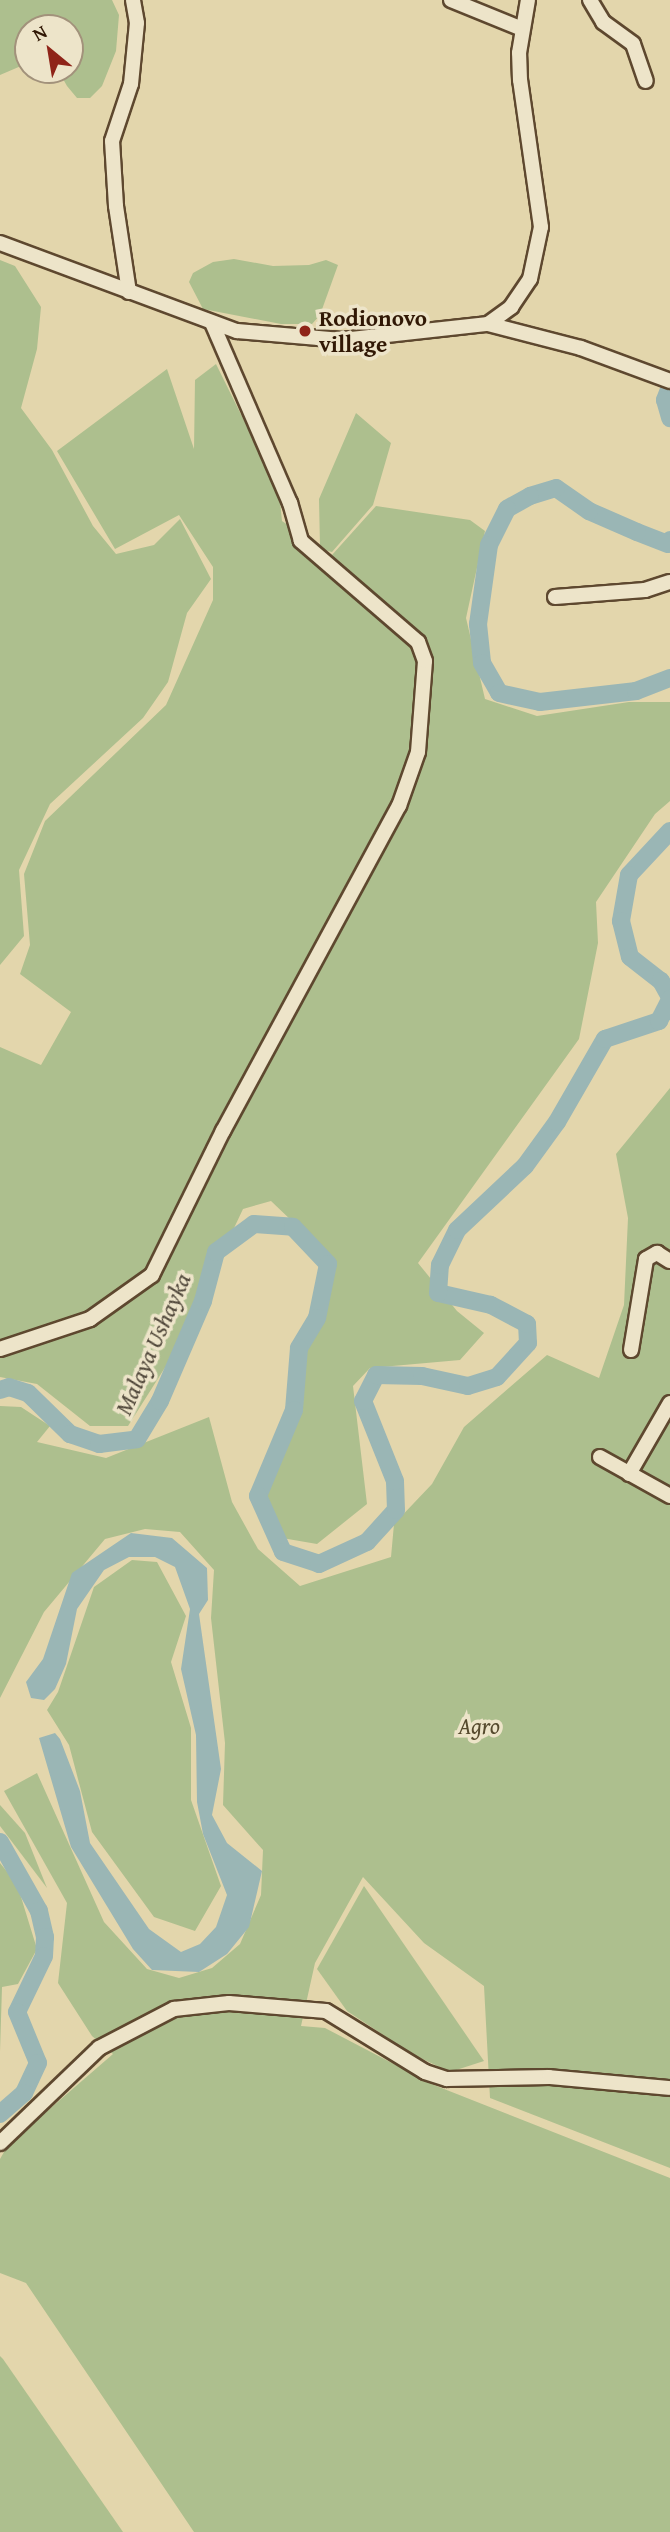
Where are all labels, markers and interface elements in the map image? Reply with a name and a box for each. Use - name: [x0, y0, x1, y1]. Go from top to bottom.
- north arrow: [14, 14, 84, 84]
- text: N: [27, 17, 52, 48]
- place label: Rodionovo village: [319, 304, 427, 358]
- marker: Rodionovo village: [297, 323, 313, 339]
- water label: Malaya Ushayka: [109, 1269, 197, 1419]
- park label: Agro: [458, 1712, 500, 1740]

